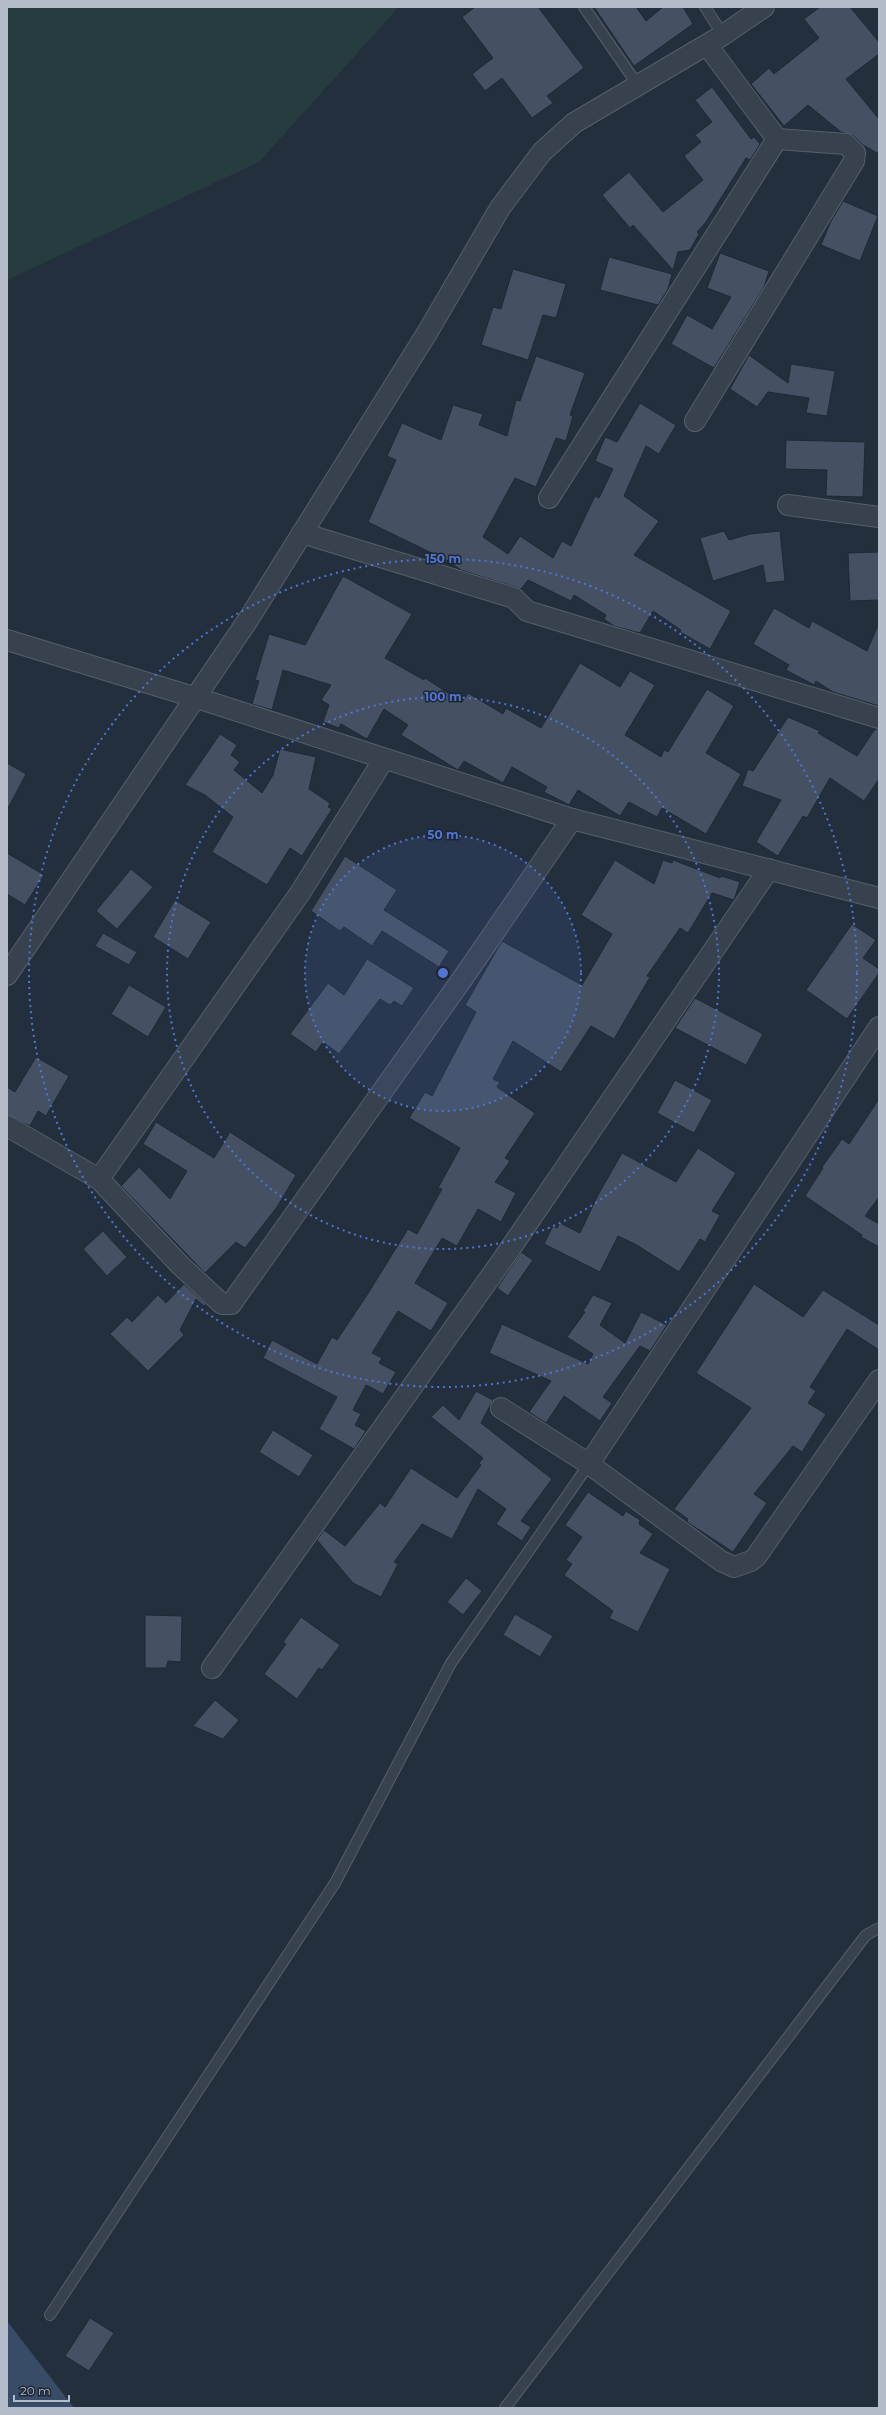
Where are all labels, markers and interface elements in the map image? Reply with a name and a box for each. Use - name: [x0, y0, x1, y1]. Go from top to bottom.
- text: 150 m: [425, 551, 461, 566]
- text: 100 m: [425, 689, 461, 704]
- text: 50 m: [427, 827, 459, 842]
- centre of rings: [436, 966, 450, 980]
- scale bar: [14, 2377, 69, 2403]
- text: 20 m: [20, 2383, 51, 2398]

